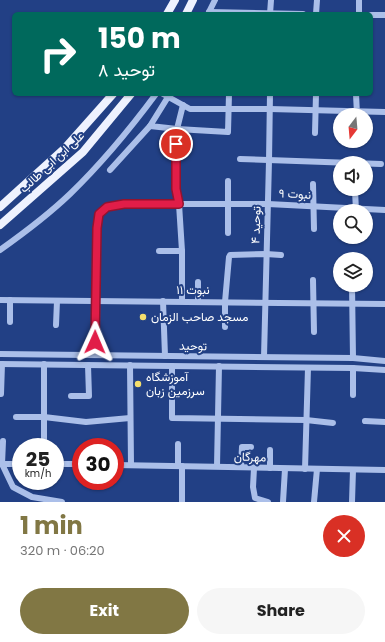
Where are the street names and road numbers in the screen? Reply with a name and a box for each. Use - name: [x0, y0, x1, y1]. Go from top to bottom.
- street label: علی ابن ابی طالب: [15, 127, 88, 196]
- street label: نبوت ۹: [278, 184, 312, 203]
- street label: توحید ۴: [246, 205, 265, 244]
- street label: نبوت ۱۱: [176, 281, 210, 298]
- street label: توحید: [179, 337, 207, 354]
- street label: مهرگان: [233, 447, 267, 466]

